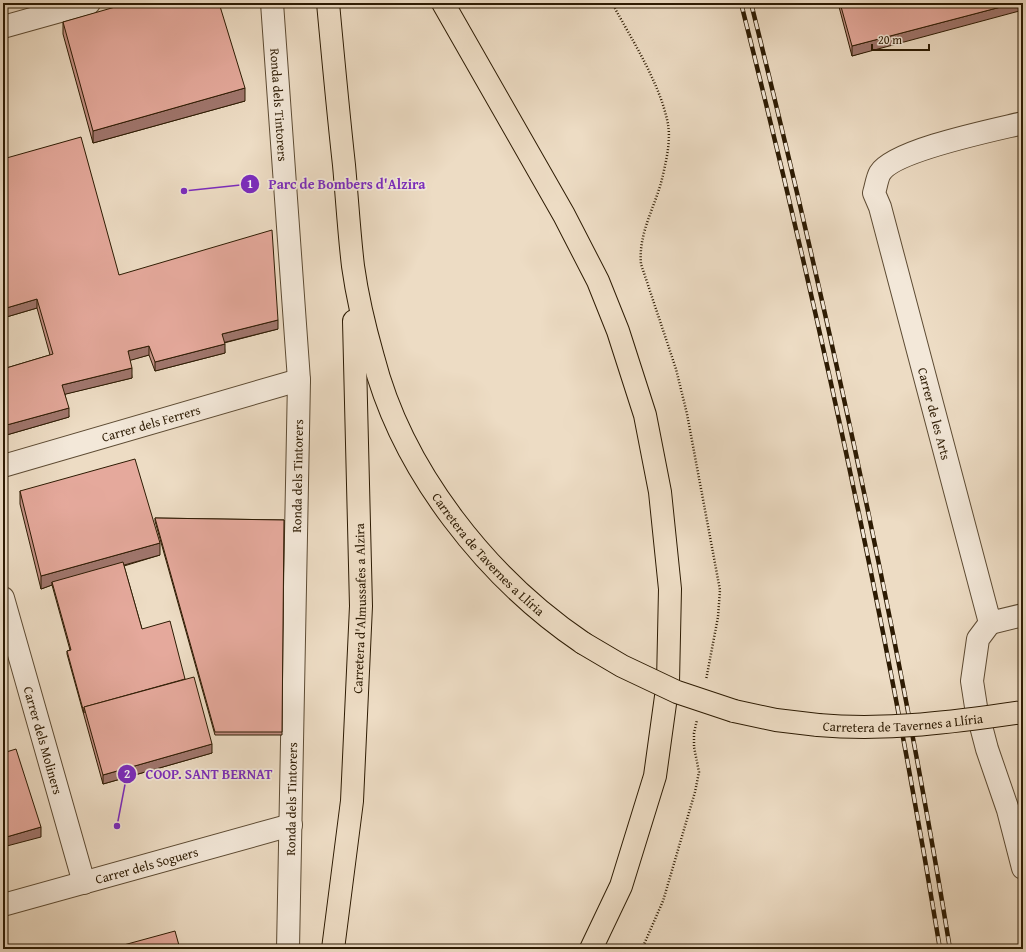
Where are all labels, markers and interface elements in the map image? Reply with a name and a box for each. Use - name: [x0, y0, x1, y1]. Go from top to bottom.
- scale bar: [872, 26, 929, 52]
- text: 20 m: [878, 31, 902, 48]
- street label: Ronda dels Tintorers: [265, 47, 292, 162]
- callout: Parc de Bombers d'Alzira: [240, 171, 433, 197]
- text: Parc de Bombers d'Alzira: [269, 174, 426, 194]
- text: 1: [247, 175, 253, 192]
- street label: Carrer de les Arts: [913, 365, 955, 462]
- street label: Carrer dels Ferrers: [99, 400, 203, 447]
- street label: Ronda dels Tintorers: [287, 419, 308, 533]
- street label: Carretera de Tavernes a Llíria: [427, 489, 549, 621]
- street label: Carretera d'Almussafes a Alzira: [348, 522, 371, 694]
- street label: Carrer dels Moliners: [19, 684, 67, 797]
- street label: Carretera de Tavernes a Llíria: [822, 709, 985, 737]
- street label: Ronda dels Tintorers: [281, 742, 302, 856]
- callout: COOP. SANT BERNAT: [117, 761, 280, 787]
- text: COOP. SANT BERNAT: [145, 764, 273, 784]
- text: 2: [124, 765, 130, 782]
- street label: Carrer dels Soguers: [93, 842, 200, 889]

